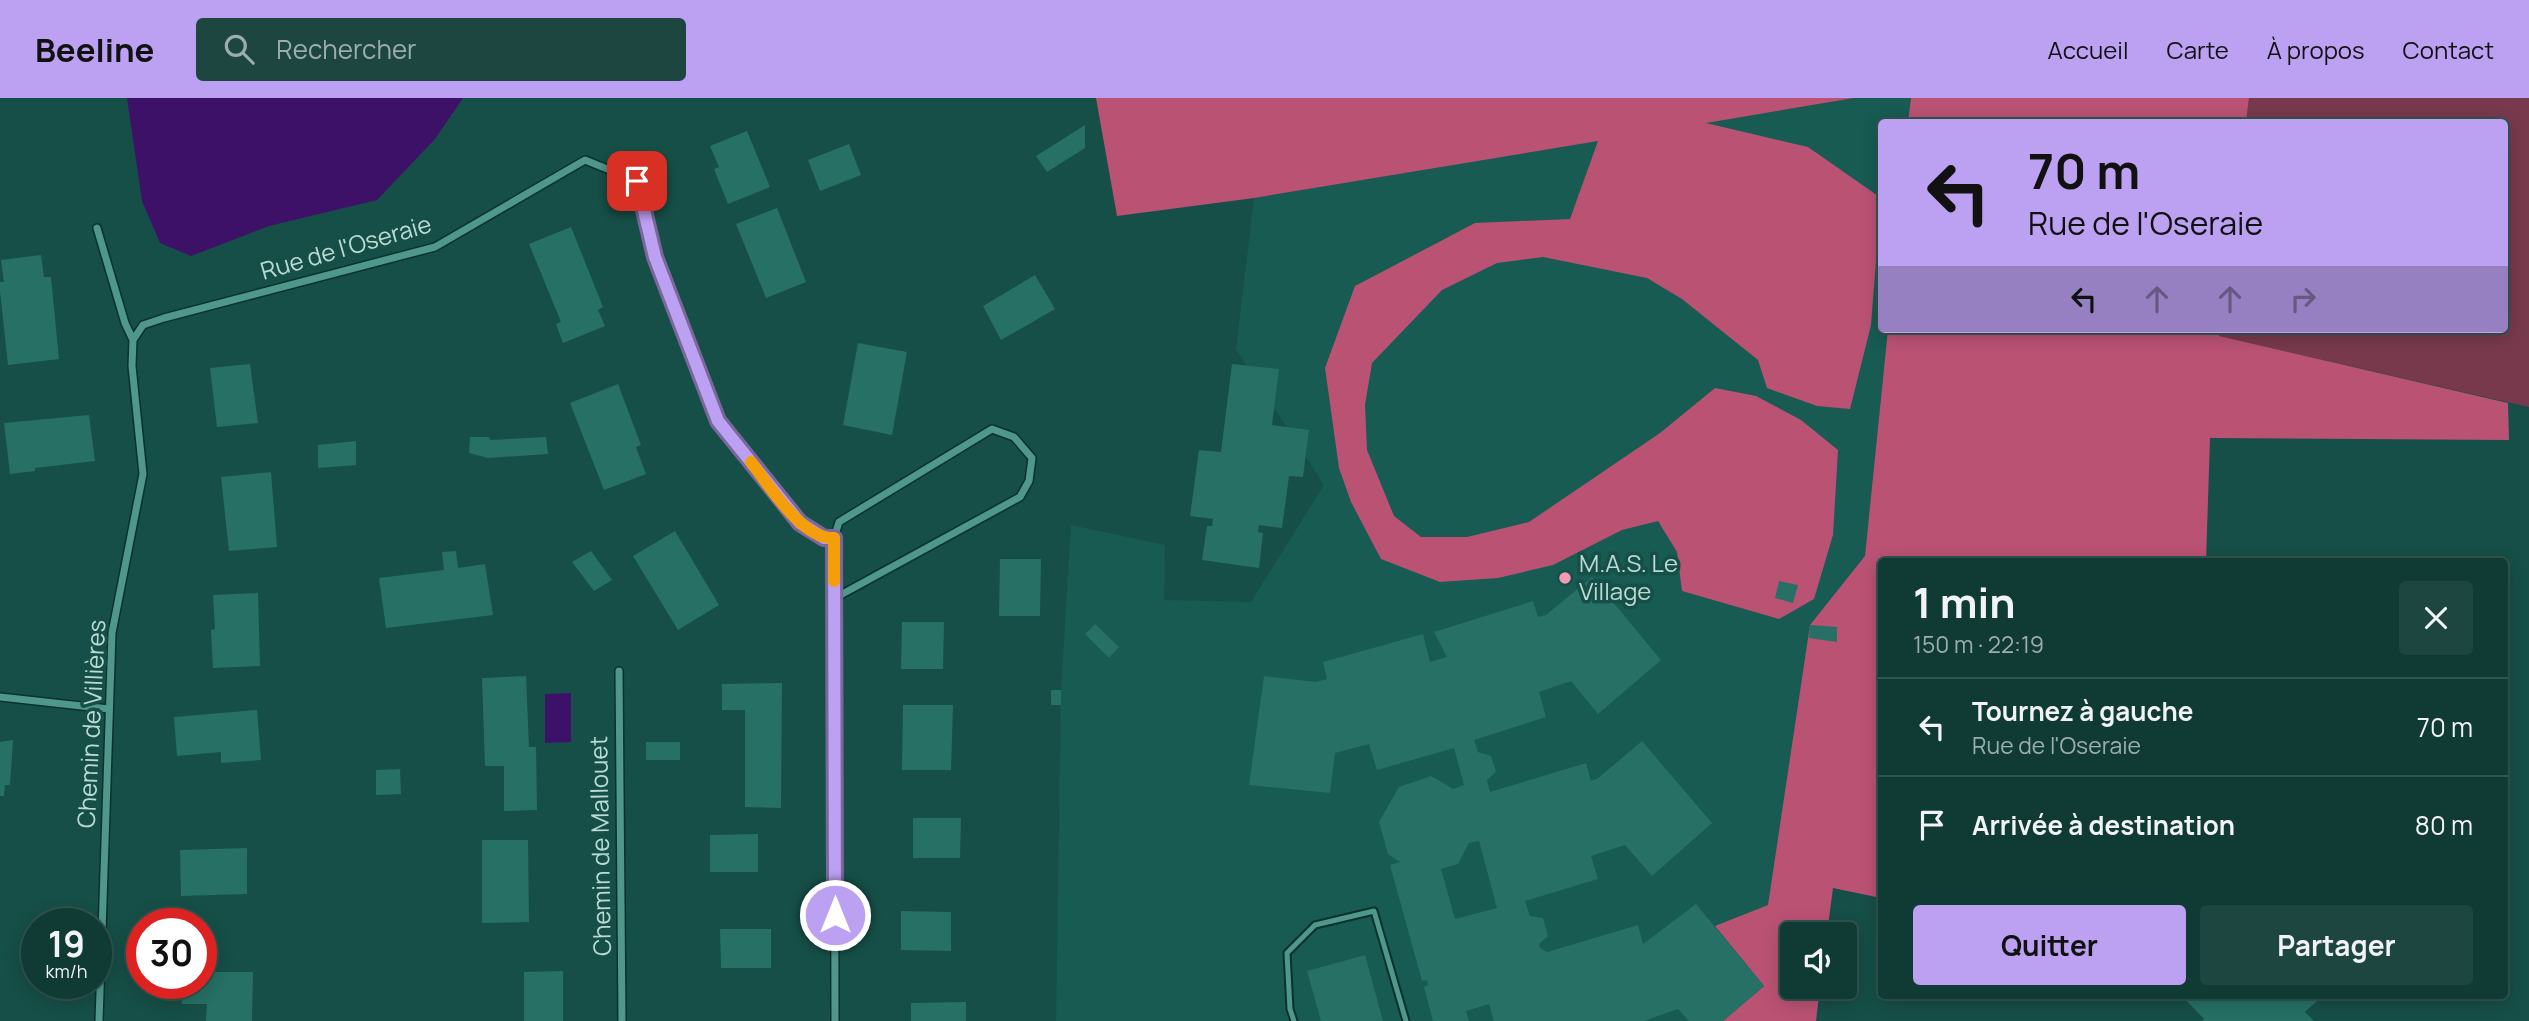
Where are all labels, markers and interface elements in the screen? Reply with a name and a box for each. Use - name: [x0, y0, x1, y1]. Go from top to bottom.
- search box: [196, 18, 686, 81]
- text: Beeline: [35, 27, 154, 72]
- icon: search: [220, 30, 258, 68]
- text: Rechercher: [276, 31, 416, 67]
- text: Accueil: [2048, 33, 2128, 66]
- text: Carte: [2166, 33, 2229, 66]
- text: À propos: [2267, 33, 2365, 66]
- text: Contact: [2403, 33, 2494, 66]
- text: 70 m: [2028, 137, 2140, 204]
- icon: left: [1913, 147, 2004, 238]
- pin: [607, 151, 667, 211]
- icon: arrive: [618, 162, 656, 200]
- text: Rue de l'Oseraie: [2028, 201, 2263, 245]
- street label: Rue de l'Oseraie: [256, 206, 435, 287]
- icon: left: [2065, 280, 2103, 318]
- icon: ahead: [2138, 280, 2176, 318]
- icon: ahead: [2211, 280, 2249, 318]
- icon: right: [2284, 280, 2322, 318]
- place label: M.A.S. Le Village: [1579, 546, 1678, 607]
- marker: M.A.S. Le Village: [1557, 570, 1573, 586]
- text: 1 min: [1913, 573, 2016, 631]
- button: close: [2399, 581, 2473, 655]
- street label: Chemin de Villières: [69, 619, 112, 829]
- text: 150 m · 22:19: [1913, 628, 2044, 660]
- text: Tournez à gauche: [1972, 693, 2193, 729]
- icon: left: [1913, 708, 1951, 746]
- text: 70 m: [2417, 709, 2473, 745]
- text: Rue de l'Oseraie: [1972, 729, 2141, 761]
- street label: Chemin de Mallouet: [581, 736, 618, 956]
- icon: arrive: [1913, 806, 1951, 844]
- text: Arrivée à destination: [1972, 807, 2235, 843]
- text: 80 m: [2415, 807, 2473, 843]
- position arrow: [798, 878, 872, 952]
- button: Quitter: [1913, 905, 2186, 985]
- button: Partager: [2200, 905, 2473, 985]
- speed limit sign: 30: [126, 908, 217, 999]
- text: 19: [48, 920, 85, 968]
- map controls: [1780, 922, 1857, 999]
- button: sound: [1780, 922, 1857, 999]
- text: km/h: [46, 959, 87, 983]

